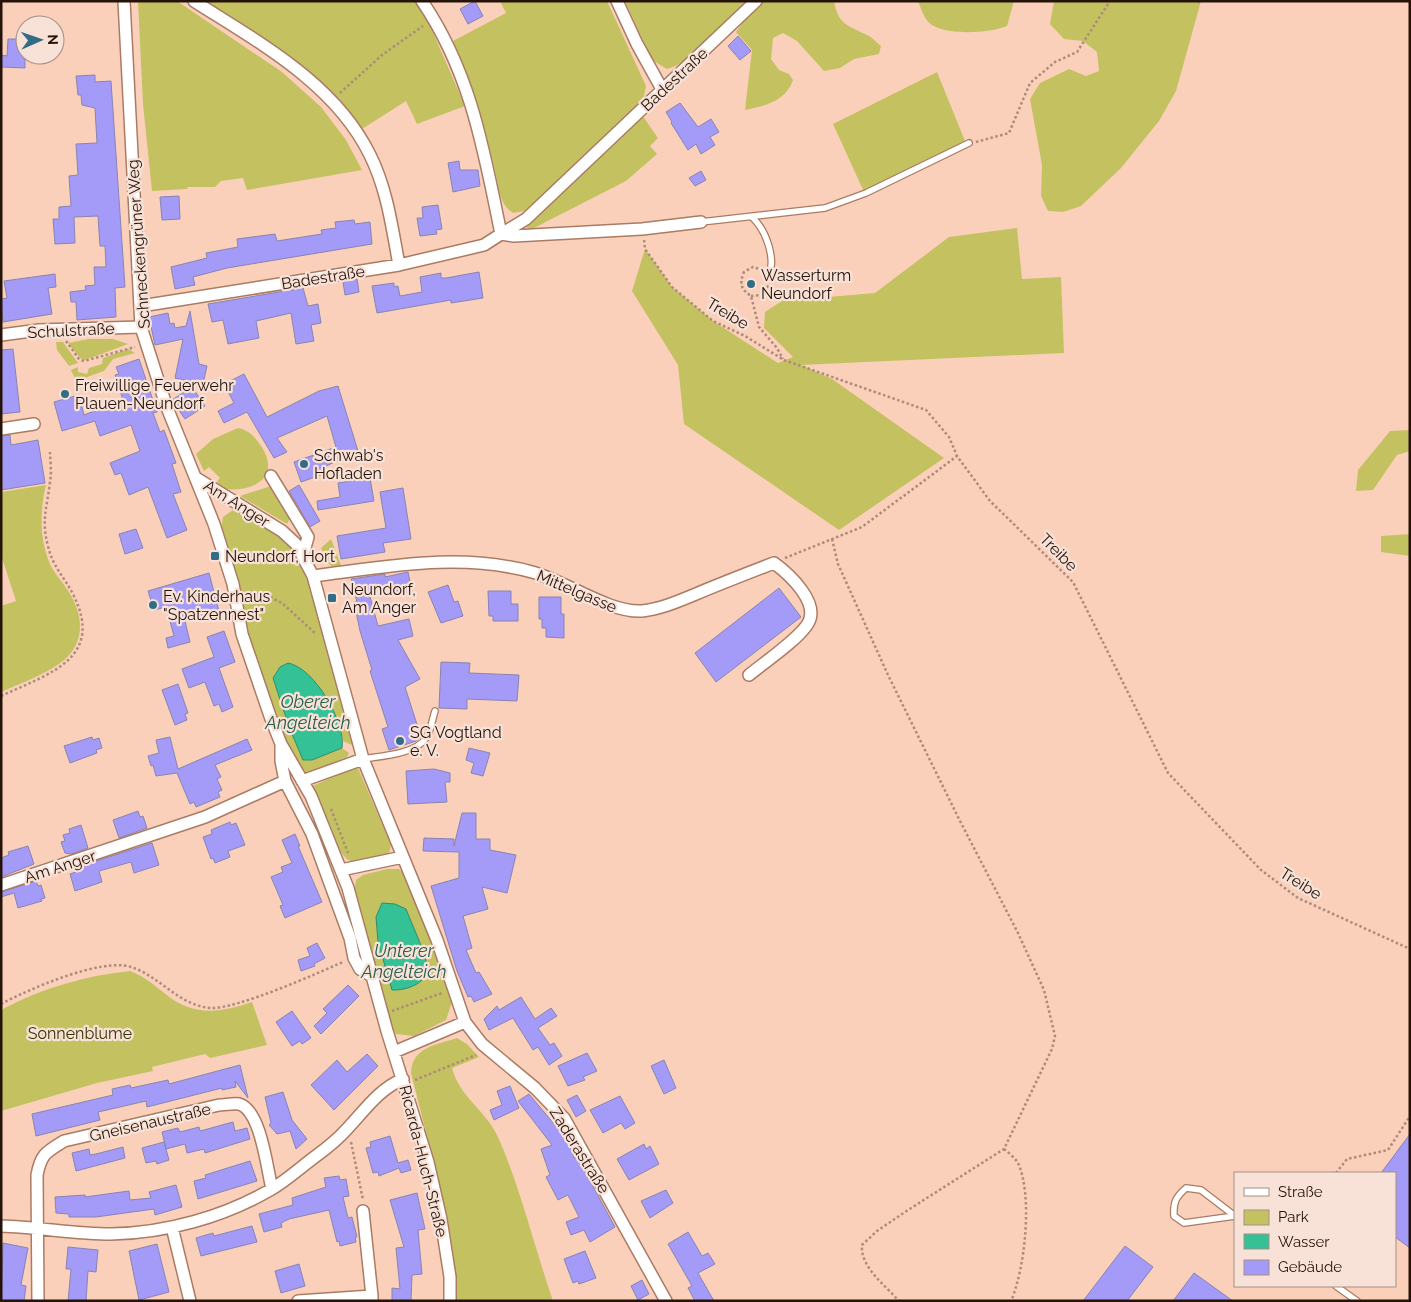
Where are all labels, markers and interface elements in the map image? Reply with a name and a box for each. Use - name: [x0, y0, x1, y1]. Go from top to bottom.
- north arrow: [15, 15, 65, 65]
- text: N: [45, 34, 61, 45]
- street label: Badestraße: [637, 44, 712, 115]
- street label: Schneckengrüner Weg: [123, 159, 154, 329]
- street label: Badestraße: [280, 262, 366, 293]
- place label: Wasserturm Neundorf: [761, 266, 851, 303]
- marker: Wasserturm Neundorf: [745, 278, 757, 290]
- street label: Treibe: [703, 293, 752, 333]
- street label: Schulstraße: [27, 319, 115, 342]
- place label: Freiwillige Feuerwehr Plauen-Neundorf: [75, 376, 234, 413]
- marker: Freiwillige Feuerwehr Plauen-Neundorf: [59, 388, 71, 400]
- place label: Schwab's Hofladen: [314, 446, 384, 483]
- marker: Schwab's Hofladen: [298, 458, 310, 470]
- street label: Am Anger: [200, 476, 274, 531]
- street label: Treibe: [1036, 529, 1082, 575]
- place label: Neundorf, Hort: [225, 547, 336, 566]
- marker: Neundorf, Hort: [209, 550, 221, 562]
- street label: Mittelgasse: [534, 566, 620, 617]
- place label: Neundorf, Am Anger: [342, 580, 417, 617]
- place label: Ev. Kinderhaus "Spatzennest": [163, 587, 271, 624]
- marker: Neundorf, Am Anger: [326, 592, 338, 604]
- marker: Ev. Kinderhaus "Spatzennest": [147, 599, 159, 611]
- water label: Oberer Angelteich: [264, 691, 351, 733]
- place label: SG Vogtland e. V.: [410, 723, 502, 760]
- marker: SG Vogtland e. V.: [394, 735, 406, 747]
- street label: Am Anger: [22, 846, 99, 887]
- street label: Treibe: [1276, 863, 1325, 904]
- water label: Unterer Angelteich: [360, 940, 447, 982]
- park label: Sonnenblume: [28, 1024, 132, 1043]
- street label: Ricarda-Huch-Straße: [395, 1083, 452, 1239]
- street label: Gneisenaustraße: [88, 1099, 213, 1146]
- street label: Zaderastraße: [546, 1104, 614, 1197]
- legend: [1234, 1172, 1396, 1287]
- text: Straße: [1278, 1183, 1323, 1201]
- text: Park: [1278, 1208, 1309, 1226]
- text: Wasser: [1278, 1233, 1330, 1251]
- text: Gebäude: [1278, 1258, 1342, 1276]

